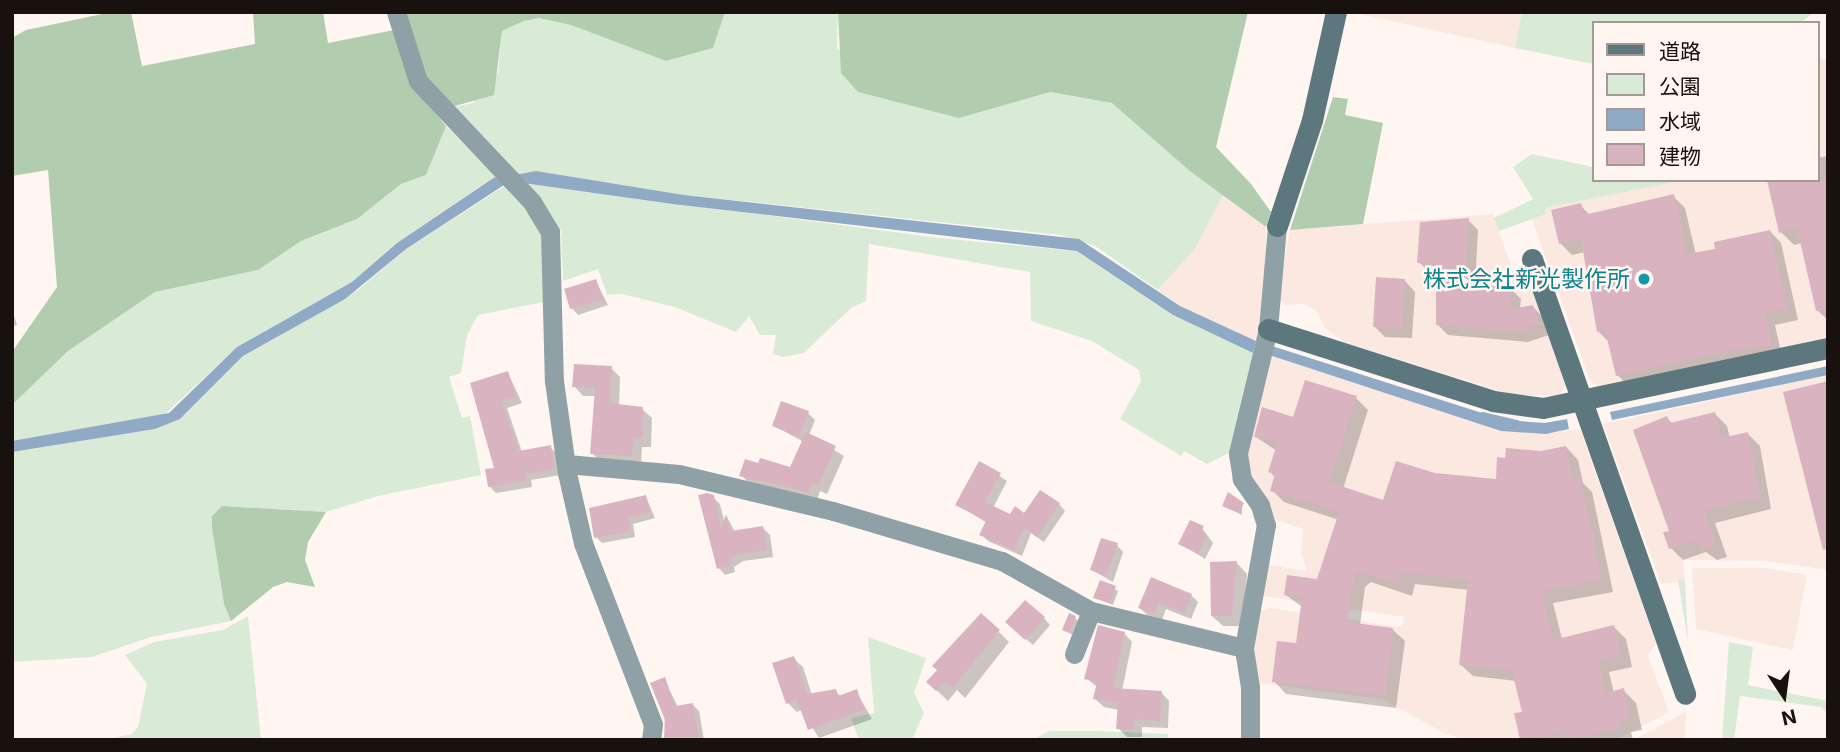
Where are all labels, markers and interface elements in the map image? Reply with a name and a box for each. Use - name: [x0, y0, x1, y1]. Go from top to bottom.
- legend: [1591, 21, 1819, 182]
- text: 道路: [1659, 39, 1701, 64]
- text: 公園: [1659, 74, 1701, 99]
- text: 水域: [1659, 109, 1701, 134]
- text: 建物: [1659, 144, 1701, 169]
- place label: 株式会社新光製作所: [1423, 265, 1630, 293]
- marker: 株式会社新光製作所: [1636, 271, 1652, 287]
- north arrow: [1749, 661, 1819, 731]
- text: N: [1779, 704, 1798, 730]

